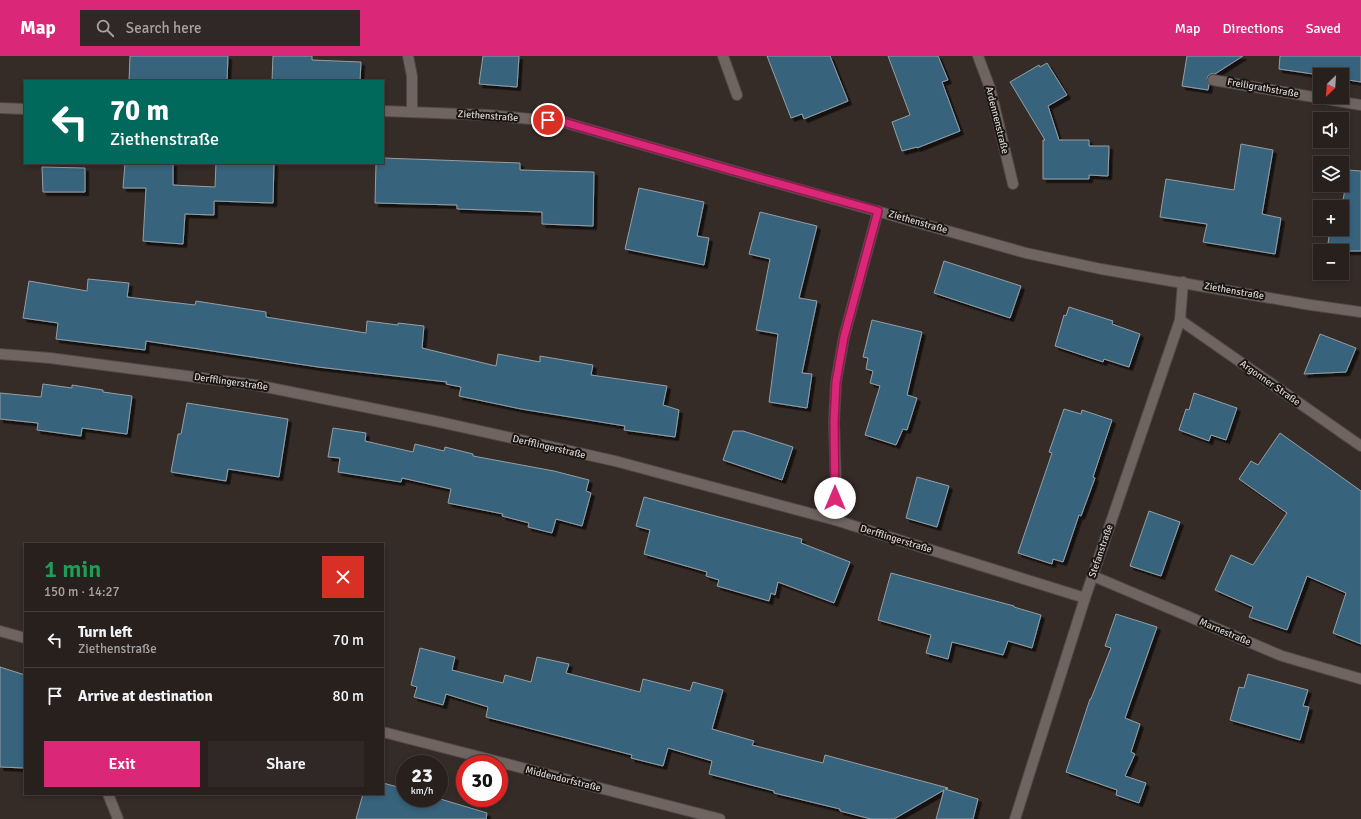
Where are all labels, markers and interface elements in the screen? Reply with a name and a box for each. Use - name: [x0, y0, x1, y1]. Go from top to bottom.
- search box: [80, 10, 360, 46]
- text: Map: [20, 16, 56, 40]
- icon: search: [94, 17, 116, 39]
- text: Search here: [126, 19, 201, 37]
- text: Map: [1175, 20, 1201, 37]
- text: Directions: [1223, 20, 1284, 37]
- text: Saved: [1306, 20, 1341, 37]
- north arrow: [1313, 68, 1349, 104]
- map controls: [1313, 68, 1349, 280]
- street label: Freiligrathstraße: [1226, 76, 1300, 100]
- street label: Ardennenstraße: [983, 85, 1011, 155]
- text: 70 m: [110, 94, 169, 128]
- icon: left: [44, 96, 96, 148]
- pin: [531, 103, 565, 137]
- street label: Ziethenstraße: [457, 108, 519, 124]
- icon: arrive: [537, 109, 559, 131]
- button: sound: [1313, 112, 1349, 148]
- text: Ziethenstraße: [110, 128, 219, 150]
- button: layers: [1313, 156, 1349, 192]
- button: +: [1313, 200, 1349, 236]
- street label: Ziethenstraße: [887, 208, 949, 236]
- button: −: [1313, 244, 1349, 280]
- street label: Ziethenstraße: [1203, 280, 1265, 302]
- street label: Argonner Straße: [1237, 358, 1303, 408]
- street label: Derfflingerstraße: [193, 371, 269, 393]
- street label: Derfflingerstraße: [511, 433, 587, 461]
- position arrow: [814, 477, 856, 519]
- street label: Derfflingerstraße: [859, 522, 933, 556]
- street label: Stefanstraße: [1086, 523, 1116, 579]
- text: 1 min: [44, 554, 101, 584]
- button: close: [322, 556, 364, 598]
- text: 150 m · 14:27: [44, 584, 120, 600]
- street label: Marnestraße: [1197, 616, 1253, 648]
- text: Turn left: [78, 623, 132, 641]
- icon: left: [44, 629, 66, 651]
- text: 70 m: [333, 631, 364, 649]
- text: Ziethenstraße: [78, 641, 157, 657]
- icon: arrive: [44, 685, 66, 707]
- text: Arrive at destination: [78, 687, 213, 705]
- text: 80 m: [333, 687, 364, 705]
- button: Exit: [44, 741, 200, 787]
- button: Share: [208, 741, 364, 787]
- speed limit sign: 30: [456, 755, 508, 807]
- text: 23: [411, 763, 433, 788]
- street label: Middendorfstraße: [524, 764, 602, 794]
- text: km/h: [411, 785, 433, 797]

